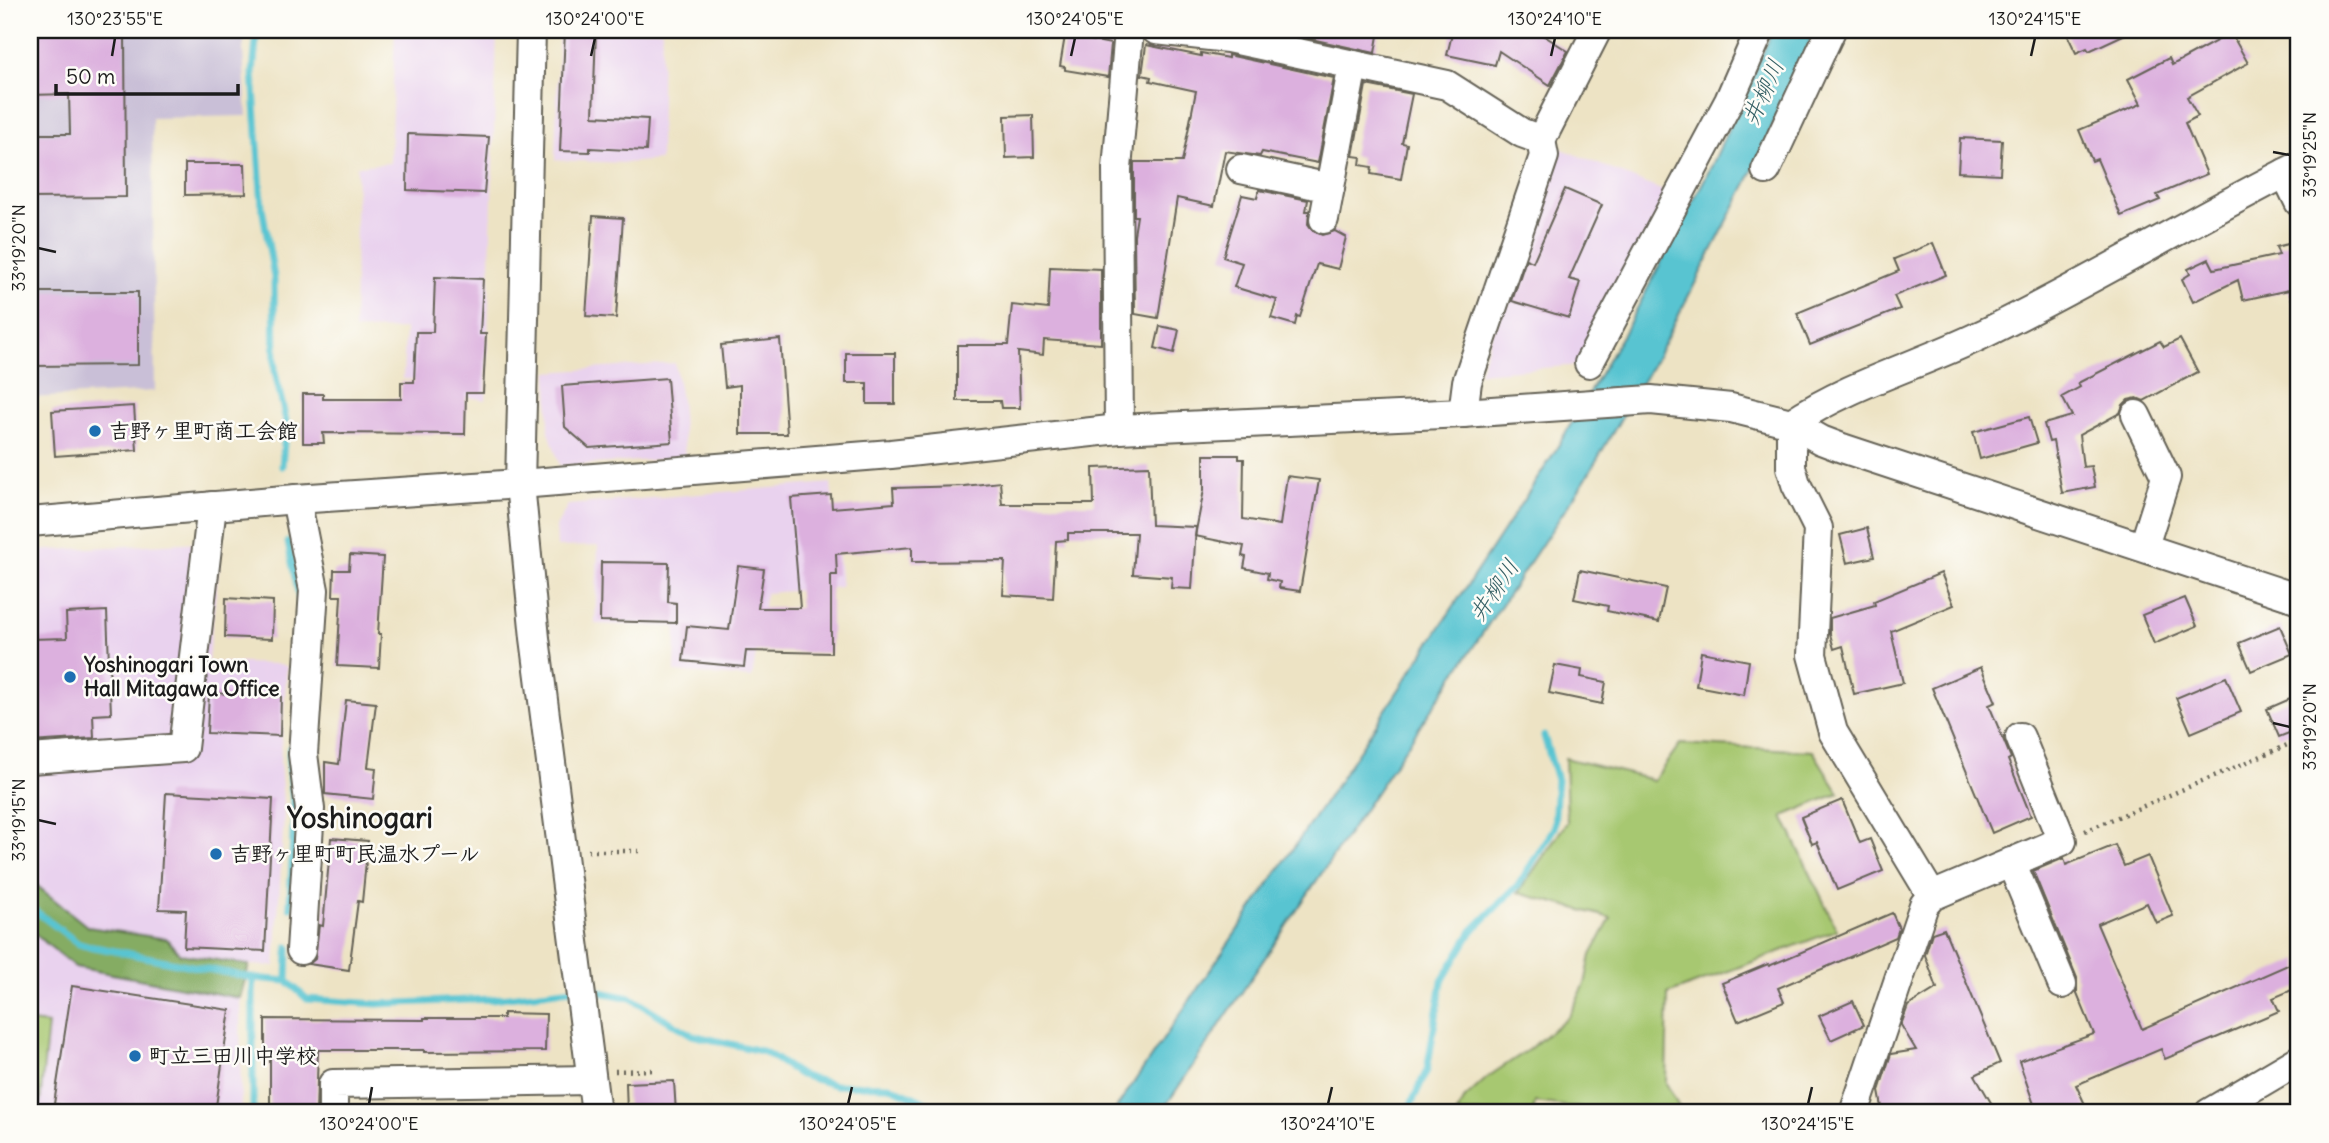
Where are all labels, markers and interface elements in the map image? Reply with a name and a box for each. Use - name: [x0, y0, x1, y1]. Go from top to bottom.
- text: 130°23'55"E: [67, 7, 163, 30]
- text: 130°24'00"E: [545, 7, 645, 30]
- text: 130°24'05"E: [1026, 7, 1124, 30]
- text: 130°24'10"E: [1508, 7, 1602, 30]
- text: 130°24'15"E: [1989, 7, 2081, 30]
- scale bar: [56, 52, 238, 96]
- water label: 井柳川: [1735, 54, 1790, 129]
- text: 50 m: [66, 63, 115, 90]
- text: 33°19'25"N: [2298, 112, 2321, 198]
- text: 33°19'20"N: [7, 204, 30, 292]
- place label: 吉野ヶ里町商工会館: [109, 417, 298, 444]
- marker: 吉野ヶ里町商工会館: [87, 423, 103, 439]
- water label: 井柳川: [1462, 553, 1525, 626]
- place label: Yoshinogari Town Hall Mitagawa Office: [83, 651, 280, 702]
- marker: Yoshinogari Town Hall Mitagawa Office: [62, 669, 78, 685]
- text: 33°19'20"N: [2298, 683, 2321, 771]
- text: 33°19'15"N: [7, 778, 30, 862]
- district label: Yoshinogari: [286, 800, 433, 836]
- place label: 吉野ヶ里町町民温水プール: [230, 840, 480, 867]
- marker: 吉野ヶ里町町民温水プール: [208, 846, 224, 862]
- place label: 町立三田川中学校: [149, 1042, 317, 1069]
- marker: 町立三田川中学校: [127, 1048, 143, 1064]
- text: 130°24'00"E: [319, 1112, 419, 1135]
- text: 130°24'05"E: [799, 1112, 897, 1135]
- text: 130°24'10"E: [1281, 1112, 1375, 1135]
- text: 130°24'15"E: [1762, 1112, 1854, 1135]

